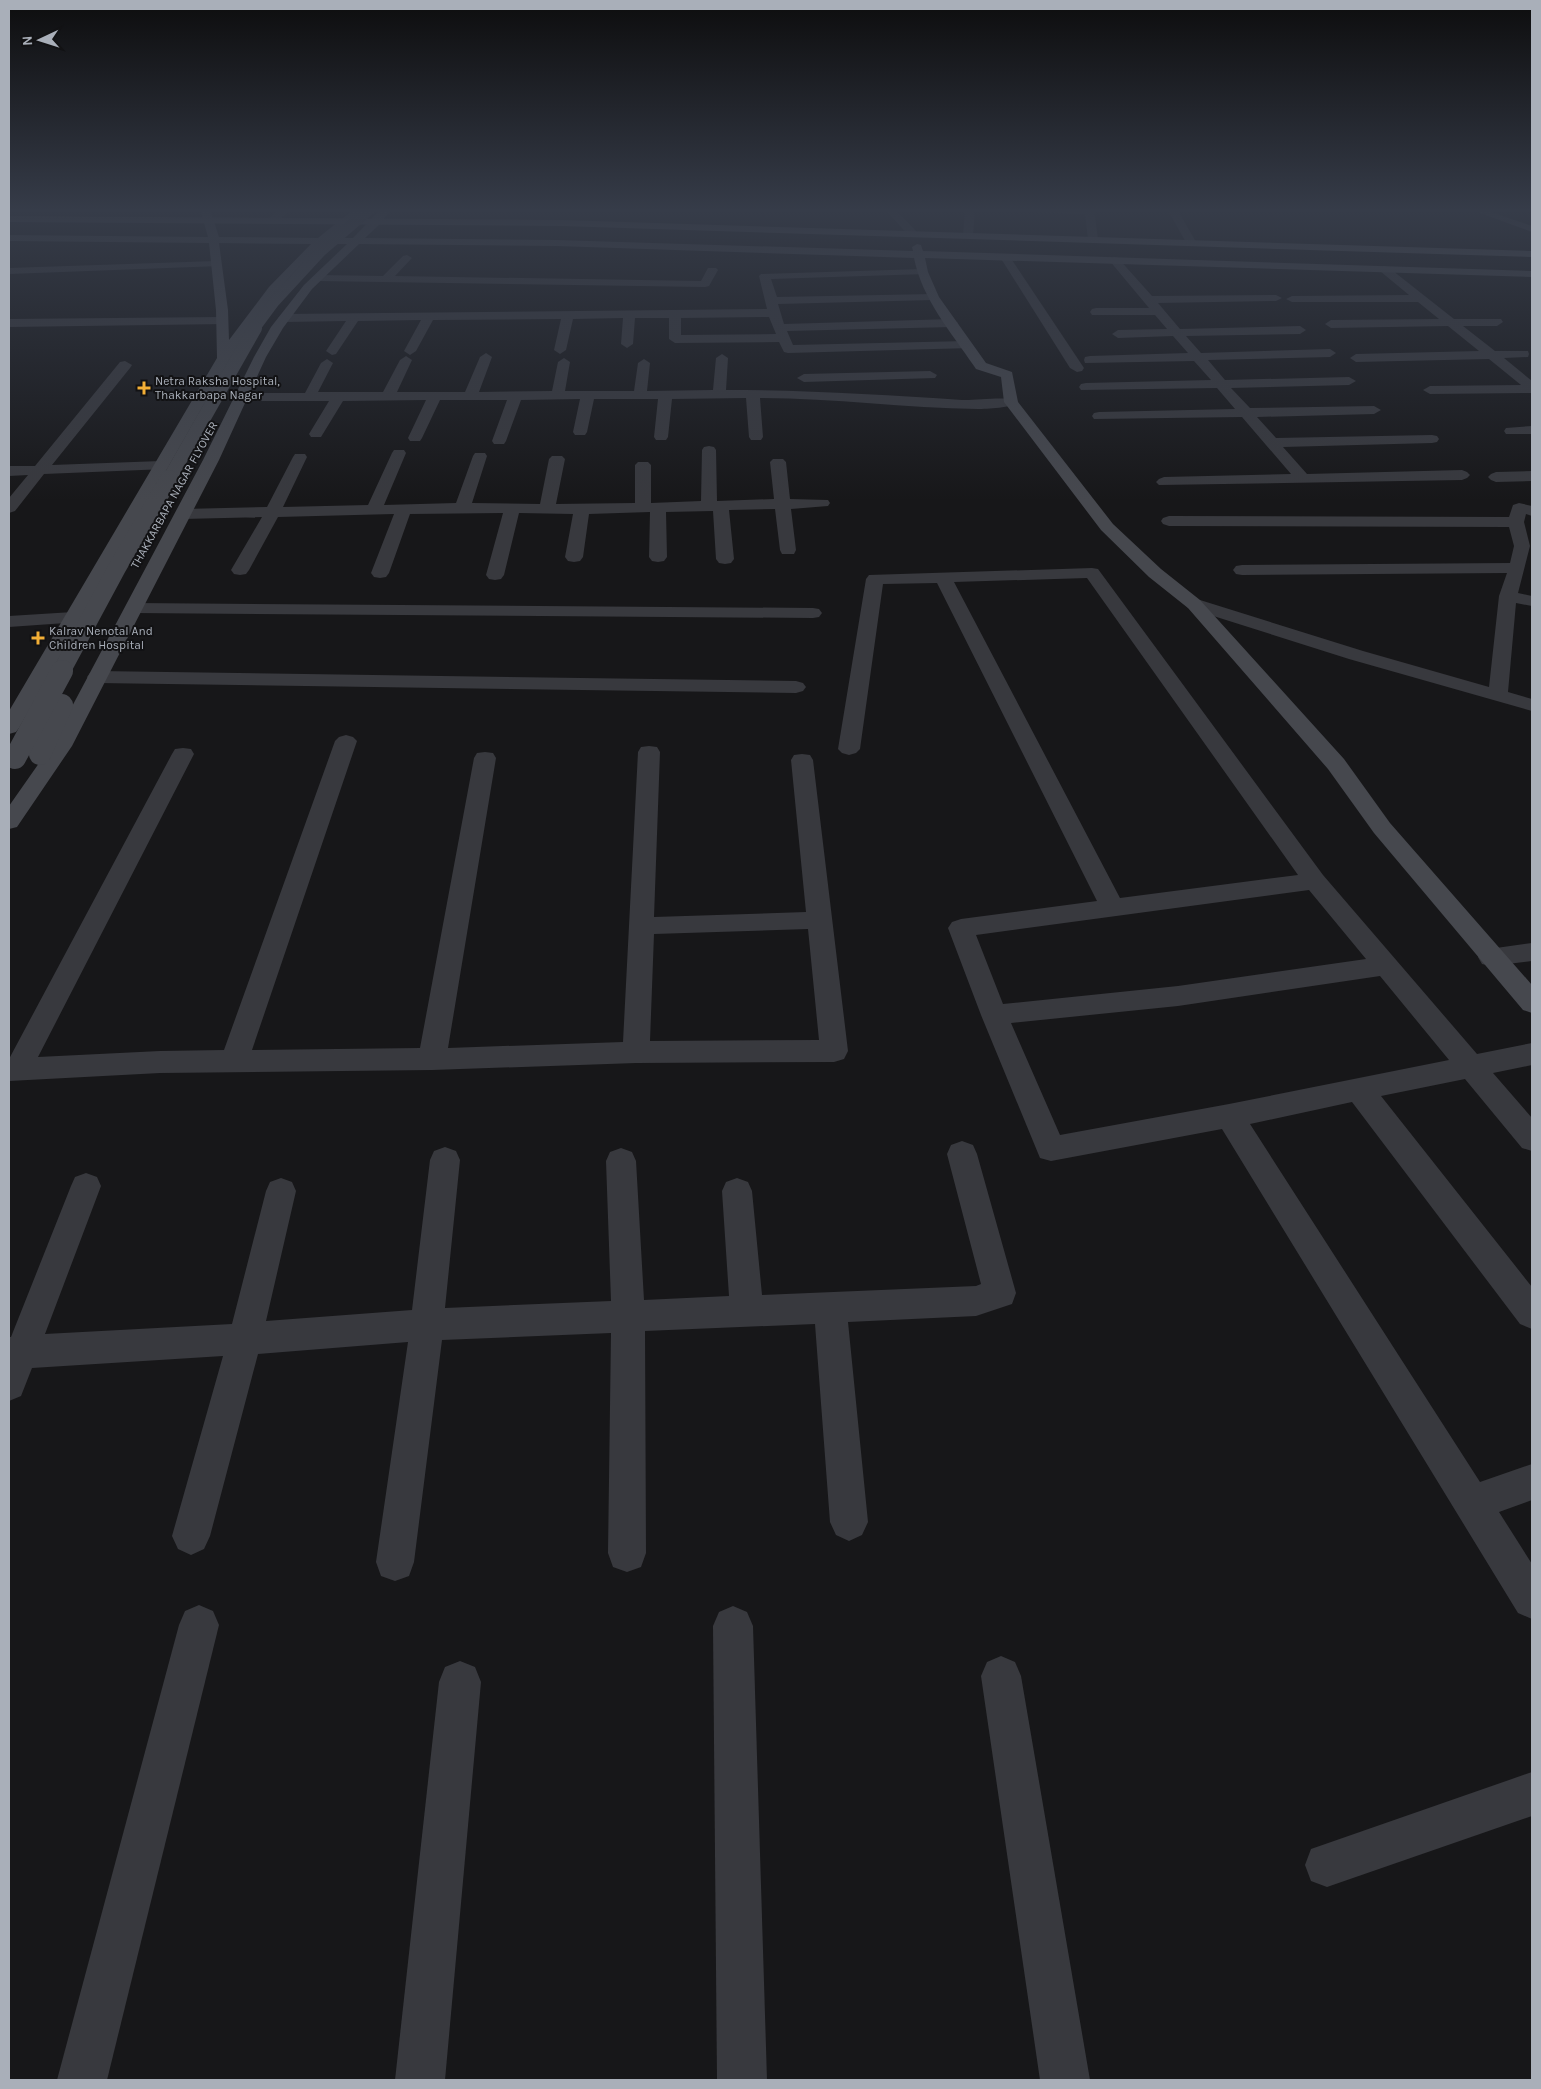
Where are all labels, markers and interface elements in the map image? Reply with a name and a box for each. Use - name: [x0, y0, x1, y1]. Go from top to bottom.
- north arrow: [15, 15, 65, 65]
- text: N: [19, 35, 36, 46]
- place label: Netra Raksha Hospital, Thakkarbapa Nagar: [155, 374, 280, 402]
- marker: Netra Raksha Hospital, Thakkarbapa Nagar: [137, 381, 151, 395]
- street label: THAKKARBAPA NAGAR FLYOVER: [128, 419, 220, 571]
- place label: Kalrav Nenotal And Children Hospital: [49, 624, 153, 652]
- marker: Kalrav Nenotal And Children Hospital: [31, 631, 45, 645]

